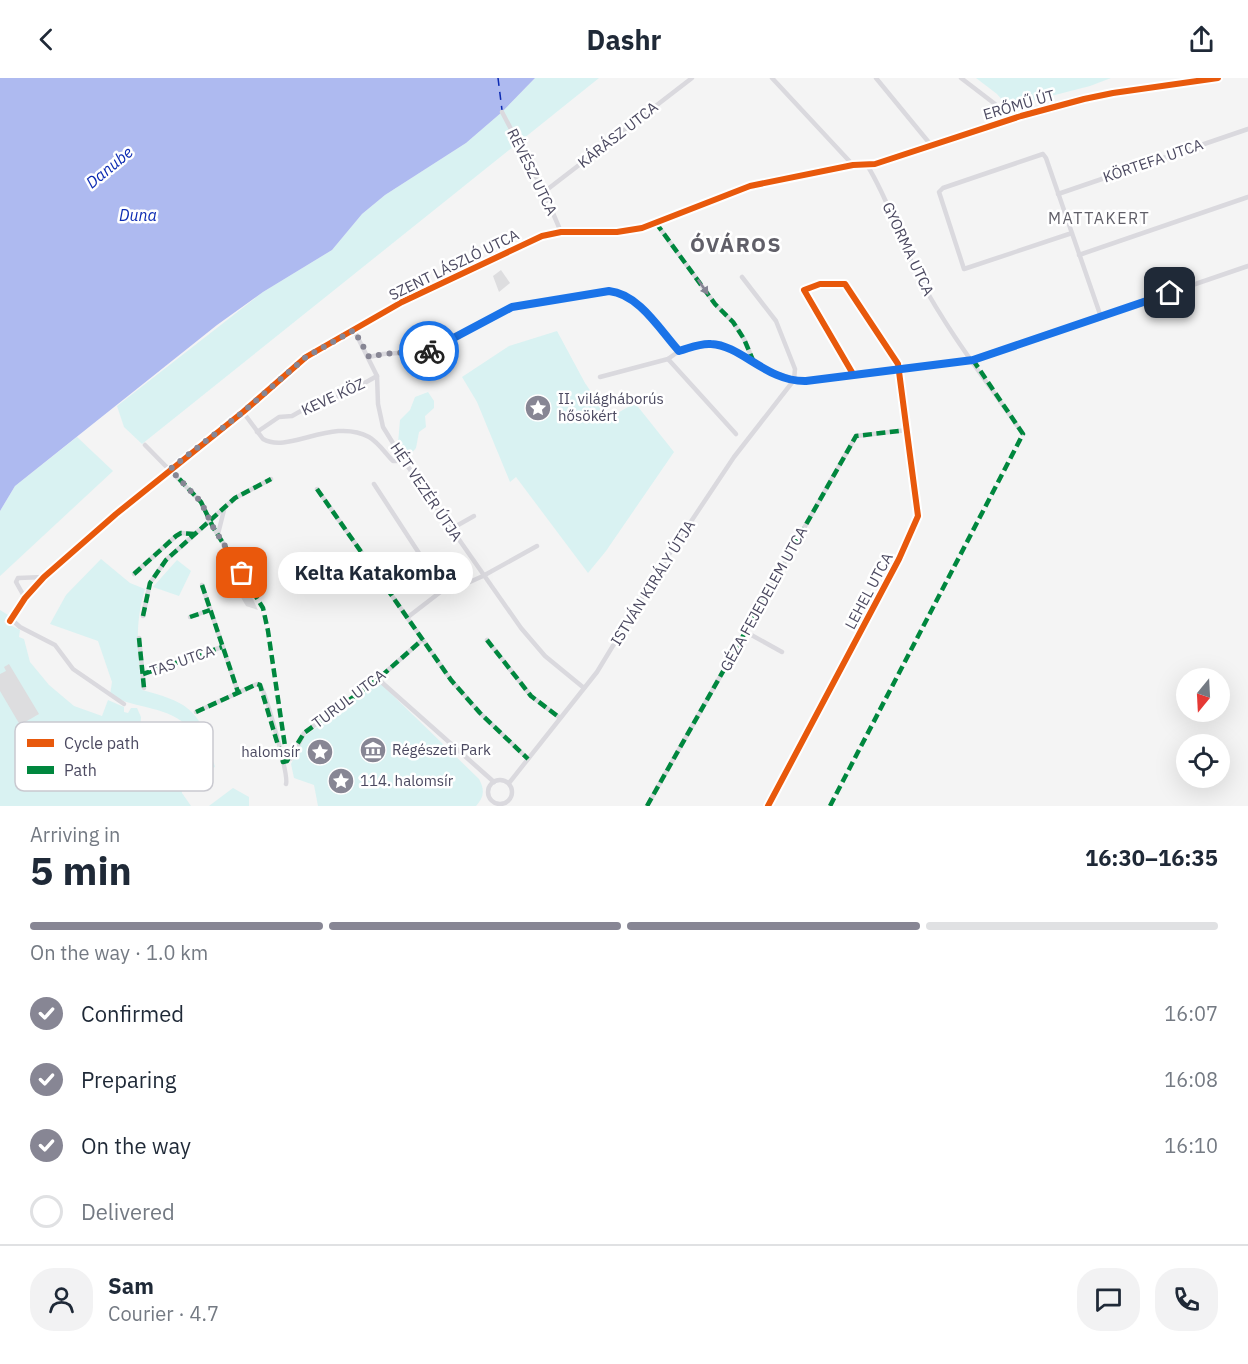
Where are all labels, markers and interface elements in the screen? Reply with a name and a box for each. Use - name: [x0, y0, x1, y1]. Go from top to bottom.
- text: Dashr: [587, 22, 661, 57]
- icon: back: [30, 23, 63, 56]
- icon: share: [1185, 23, 1218, 56]
- street label: ERŐMŰ ÚT: [981, 85, 1057, 124]
- street label: KÁRÁSZ UTCA: [574, 97, 662, 172]
- street label: RÉVÉSZ UTCA: [503, 125, 562, 219]
- street label: KÖRTEFA UTCA: [1100, 134, 1206, 187]
- water label: Danube: [81, 142, 137, 192]
- street label: GYORMA UTCA: [878, 199, 939, 299]
- water label: Duna: [119, 205, 157, 225]
- district label: MATTAKERT: [1048, 208, 1150, 228]
- street label: SZENT LÁSZLÓ UTCA: [386, 225, 522, 304]
- district label: ÓVÁROS: [690, 230, 782, 258]
- pin: [1144, 267, 1195, 318]
- icon: home: [1153, 276, 1186, 309]
- one-way arrow: [697, 278, 709, 294]
- courier: [399, 321, 459, 381]
- icon: bike: [413, 335, 446, 368]
- street label: KEVE KÖZ: [298, 373, 368, 419]
- place label: II. világháborús hősökért: [558, 389, 664, 425]
- place icon: II. világháborús hősökért: [523, 393, 553, 423]
- street label: HÉT VEZÉR ÚTJA: [386, 439, 467, 545]
- street label: ISTVÁN KIRÁLY ÚTJA: [606, 516, 699, 649]
- street label: GÉZA FEJEDELEM UTCA: [716, 523, 811, 674]
- pin: [216, 547, 267, 598]
- street label: LEHEL UTCA: [840, 549, 897, 632]
- callout: Kelta Katakomba: [278, 552, 473, 594]
- icon: bag: [225, 556, 258, 589]
- text: Kelta Katakomba: [294, 559, 457, 586]
- street label: TAS UTCA: [147, 641, 217, 680]
- street label: TURUL UTCA: [308, 665, 389, 732]
- north arrow: [1176, 668, 1230, 722]
- map controls: [1176, 668, 1230, 788]
- legend: [15, 722, 213, 791]
- text: Cycle path: [64, 733, 139, 753]
- button: locate: [1176, 734, 1230, 788]
- museum icon: Régészeti Park: [358, 735, 388, 765]
- place icon: halomsír: [305, 737, 335, 767]
- place label: Régészeti Park: [392, 740, 491, 759]
- place label: halomsír: [241, 742, 300, 761]
- text: Path: [64, 760, 97, 780]
- place icon: 114. halomsír: [326, 766, 356, 796]
- place label: 114. halomsír: [360, 771, 454, 790]
- text: Arriving in: [30, 821, 120, 848]
- text: 16:30–16:35: [1085, 843, 1218, 872]
- text: 5 min: [30, 845, 132, 896]
- text: On the way · 1.0 km: [30, 939, 208, 966]
- icon: check: [30, 997, 63, 1030]
- text: Confirmed: [81, 999, 184, 1028]
- text: 16:07: [1164, 1000, 1218, 1027]
- icon: check: [30, 1063, 63, 1096]
- text: Preparing: [81, 1065, 176, 1094]
- text: 16:08: [1164, 1066, 1218, 1093]
- icon: check: [30, 1129, 63, 1162]
- text: On the way: [81, 1131, 191, 1160]
- text: 16:10: [1164, 1132, 1218, 1159]
- text: Delivered: [81, 1197, 175, 1226]
- button: person: [30, 1268, 93, 1331]
- button: chat: [1077, 1268, 1140, 1331]
- button: phone: [1155, 1268, 1218, 1331]
- text: Sam: [108, 1271, 154, 1300]
- text: Courier · 4.7: [108, 1300, 219, 1327]

